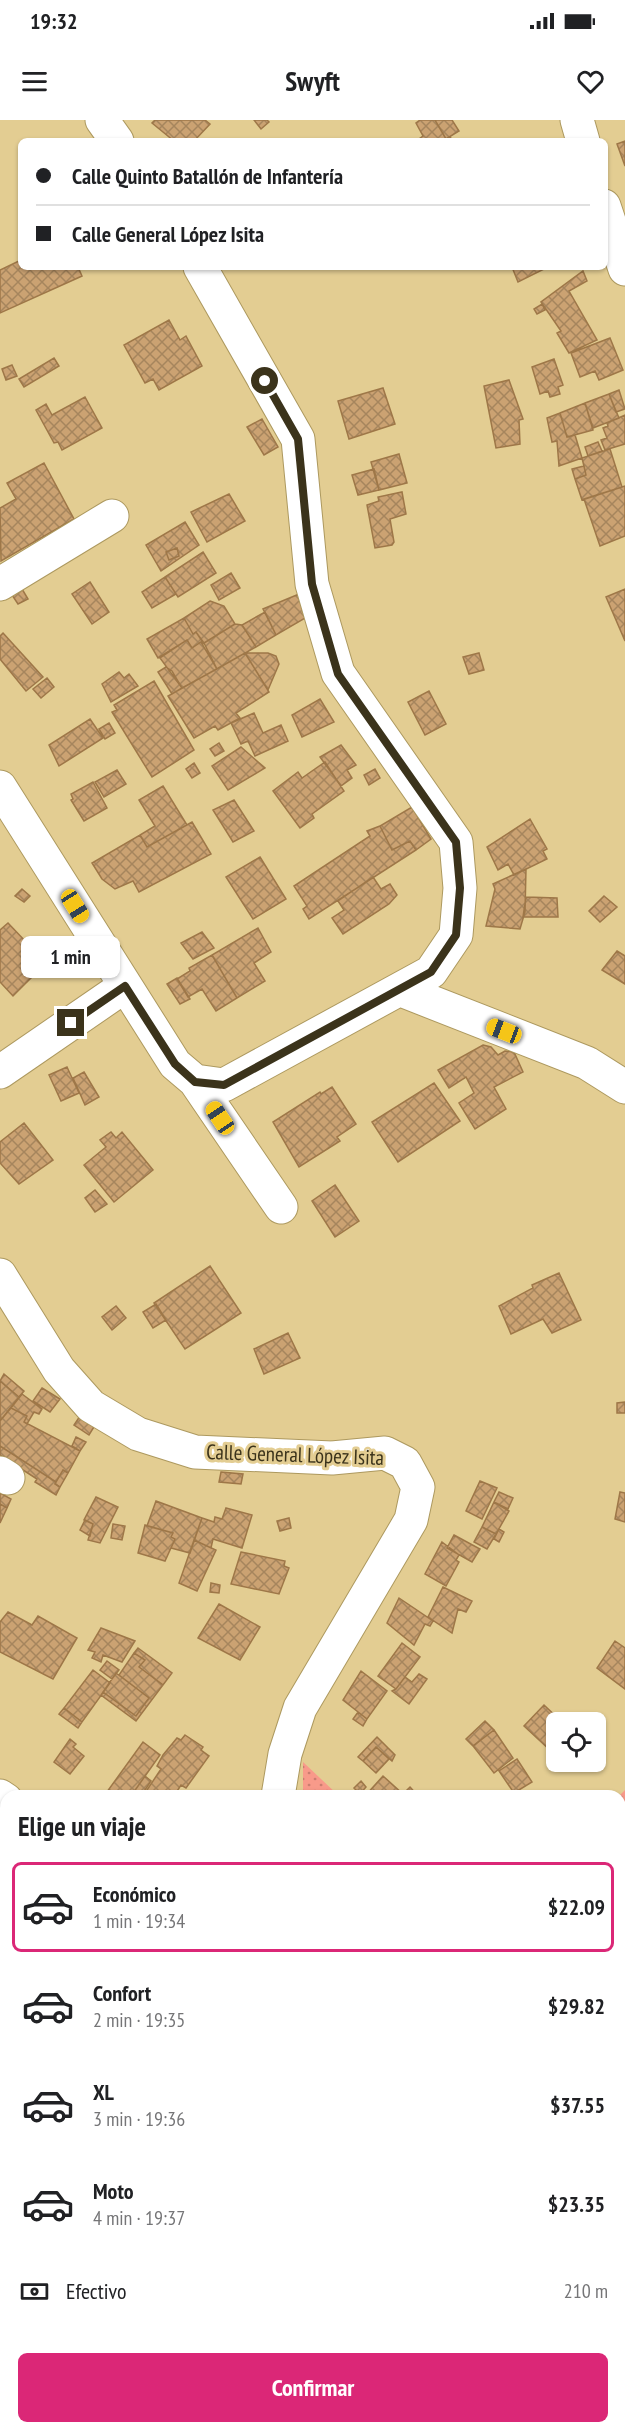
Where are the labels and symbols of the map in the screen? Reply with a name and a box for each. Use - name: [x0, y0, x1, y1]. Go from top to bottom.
- route start: [251, 367, 278, 394]
- car: [58, 886, 92, 926]
- callout: 1 min: [22, 936, 121, 978]
- route end: [57, 1009, 84, 1036]
- car: [484, 1016, 524, 1046]
- car: [202, 1098, 238, 1138]
- street label: Calle General López Isita: [206, 1438, 384, 1471]

